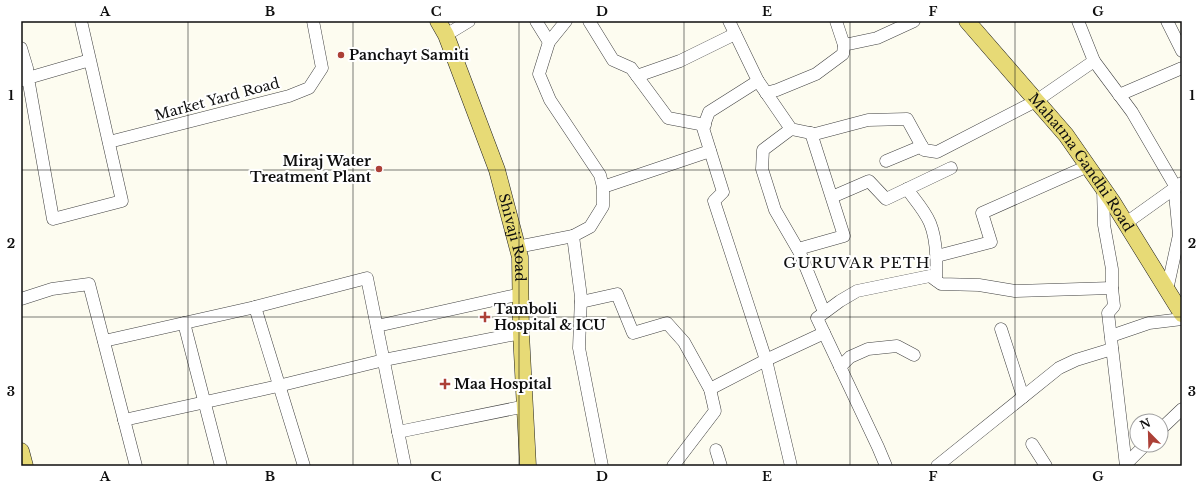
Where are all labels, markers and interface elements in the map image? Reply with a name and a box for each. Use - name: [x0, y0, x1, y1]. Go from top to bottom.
- text: A: [99, 3, 111, 20]
- text: B: [265, 3, 275, 20]
- text: C: [431, 3, 442, 20]
- text: D: [596, 3, 608, 20]
- text: E: [762, 3, 772, 20]
- text: F: [929, 3, 938, 20]
- text: G: [1092, 3, 1104, 20]
- place label: Panchayt Samiti: [349, 46, 469, 64]
- marker: Panchayt Samiti: [336, 50, 346, 60]
- street label: Market Yard Road: [153, 74, 282, 124]
- text: 1: [8, 87, 14, 104]
- text: 1: [1189, 87, 1195, 104]
- street label: Mahatma Gandhi Road: [1025, 89, 1138, 235]
- place label: Miraj Water Treatment Plant: [250, 152, 372, 186]
- marker: Miraj Water Treatment Plant: [374, 164, 384, 174]
- street label: Shivaji Road: [495, 191, 529, 282]
- text: 2: [7, 235, 15, 252]
- text: 2: [1188, 235, 1196, 252]
- district label: GURUVAR PETH: [783, 253, 931, 272]
- place label: Tamboli Hospital & ICU: [494, 300, 606, 334]
- marker: Tamboli Hospital & ICU: [479, 311, 491, 323]
- place label: Maa Hospital: [454, 375, 552, 393]
- marker: Maa Hospital: [439, 378, 451, 390]
- text: 3: [7, 383, 15, 400]
- text: 3: [1188, 383, 1196, 400]
- north arrow: [1129, 413, 1169, 453]
- text: N: [1138, 415, 1153, 432]
- text: A: [99, 468, 111, 485]
- text: B: [265, 468, 275, 485]
- text: C: [431, 468, 442, 485]
- text: D: [596, 468, 608, 485]
- text: E: [762, 468, 772, 485]
- text: F: [929, 468, 938, 485]
- text: G: [1092, 468, 1104, 485]

